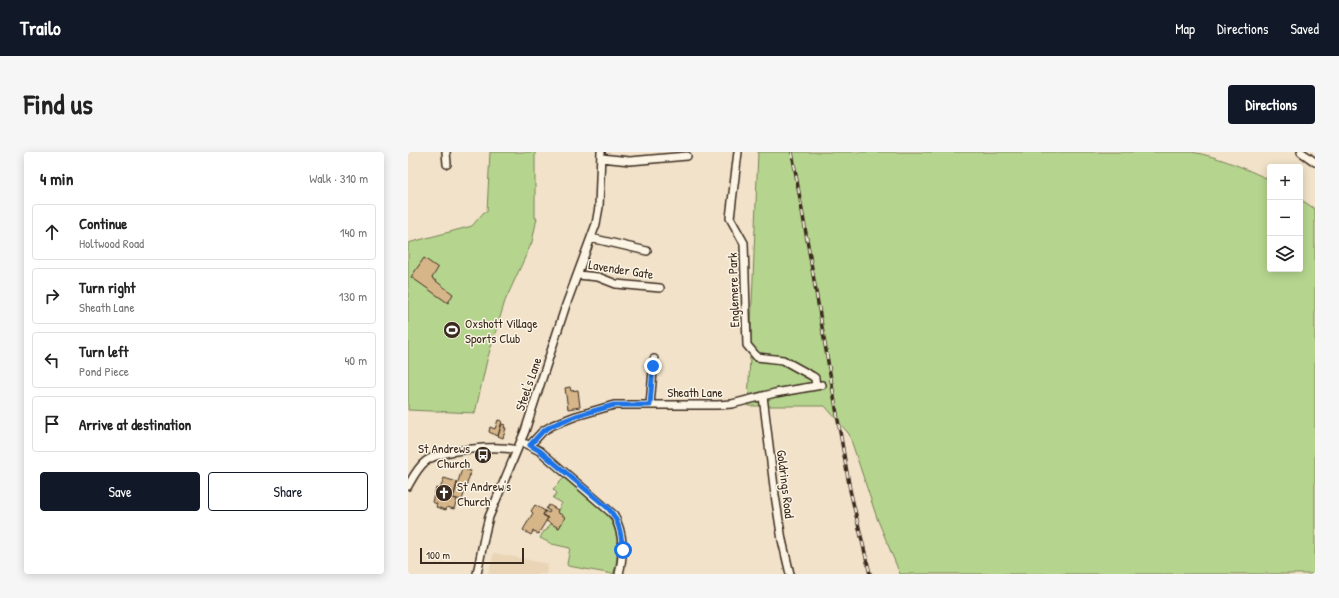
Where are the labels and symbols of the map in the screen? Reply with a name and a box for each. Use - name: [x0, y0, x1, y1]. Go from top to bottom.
- street label: Englemere Park: [723, 252, 743, 328]
- street label: Lavender Gate: [587, 255, 655, 283]
- place label: Oxshott Village Sports Club: [465, 314, 538, 347]
- sports icon: Oxshott Village Sports Club: [442, 320, 462, 340]
- street label: Steel's Lane: [510, 355, 546, 413]
- route end: [644, 357, 662, 375]
- street label: Sheath Lane: [667, 383, 723, 401]
- place label: St Andrews Church: [418, 439, 471, 472]
- bus stop icon: St Andrews Church: [473, 445, 493, 465]
- street label: Goldrings Road: [773, 449, 799, 519]
- place label: St Andrew's Church: [457, 477, 511, 510]
- church icon: St Andrew's Church: [434, 483, 454, 503]
- route start: [614, 541, 632, 559]
- scale bar: [420, 546, 524, 565]

